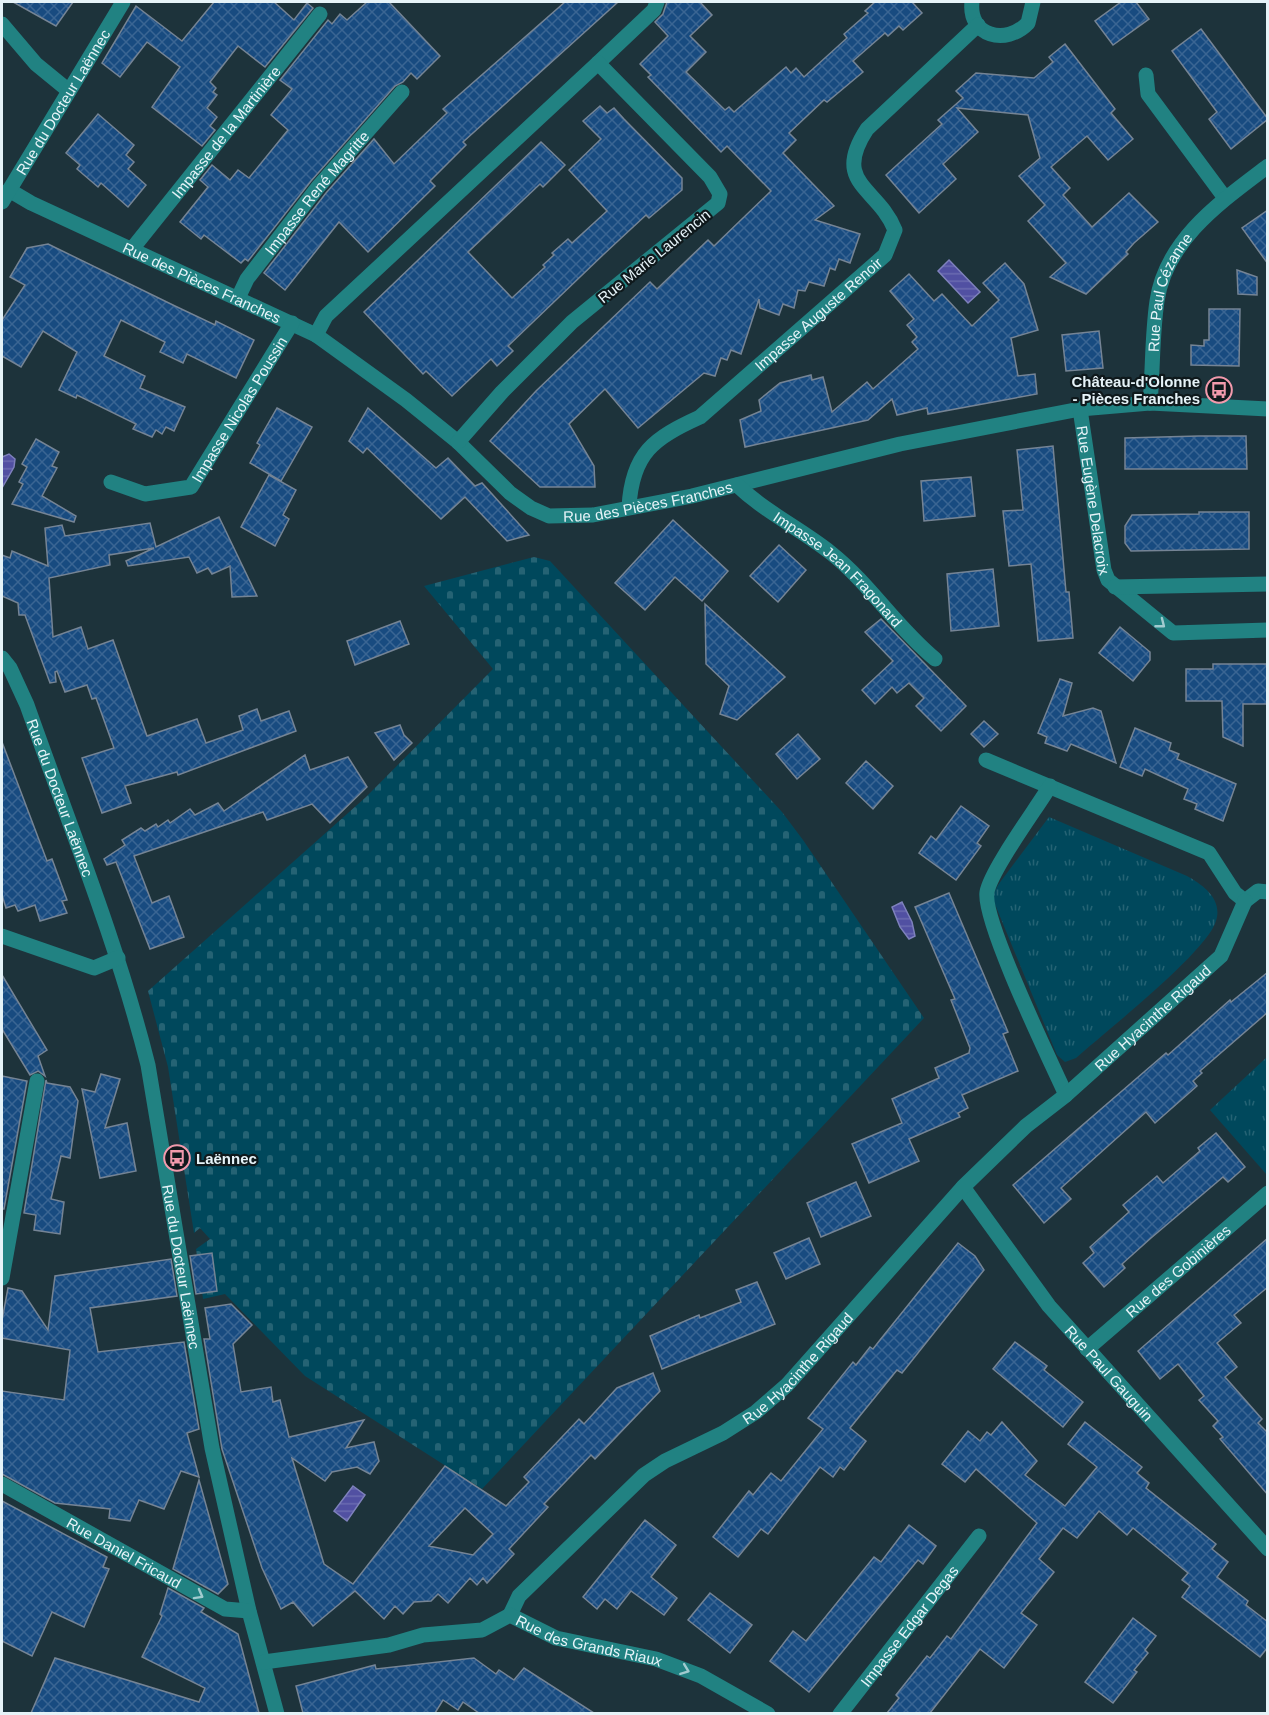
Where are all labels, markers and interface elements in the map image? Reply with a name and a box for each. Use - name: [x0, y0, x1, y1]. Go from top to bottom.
- street label: Rue du Docteur Laënnec: [12, 26, 113, 178]
- street label: Impasse de la Martinière: [168, 62, 284, 201]
- street label: Impasse René Magritte: [261, 127, 372, 258]
- street label: Rue Marie Laurencin: [595, 206, 713, 306]
- street label: Rue Paul Cézanne: [1144, 229, 1195, 352]
- street label: Rue des Pièces Franches: [120, 238, 284, 326]
- street label: Impasse Auguste Renoir: [751, 253, 885, 374]
- street label: Impasse Nicolas Poussin: [188, 333, 290, 485]
- place label: Château-d'Olonne - Pièces Franches: [1071, 373, 1200, 407]
- bus stop icon: Château-d'Olonne - Pièces Franches: [1204, 375, 1234, 405]
- street label: Rue Eugène Delacroix: [1074, 424, 1114, 578]
- street label: Rue des Pièces Franches: [563, 478, 734, 524]
- street label: Impasse Jean Fragonard: [771, 508, 906, 630]
- one-way arrow: [1155, 616, 1166, 627]
- street label: Rue du Docteur Laënnec: [24, 716, 97, 879]
- street label: Rue Hyacinthe Rigaud: [1091, 961, 1214, 1074]
- bus stop icon: Laënnec: [162, 1143, 192, 1173]
- place label: Laënnec: [196, 1150, 257, 1167]
- street label: Rue du Docteur Laënnec: [160, 1183, 204, 1351]
- street label: Rue des Gobinières: [1122, 1221, 1234, 1320]
- street label: Rue Hyacinthe Rigaud: [739, 1309, 856, 1427]
- street label: Rue Paul Gauguin: [1062, 1322, 1157, 1424]
- street label: Rue Daniel Fricaud: [64, 1514, 184, 1591]
- street label: Impasse Edgar Degas: [857, 1562, 961, 1689]
- one-way arrow: [193, 1588, 203, 1599]
- street label: Rue des Grands Riaux: [513, 1611, 665, 1669]
- one-way arrow: [679, 1663, 690, 1675]

